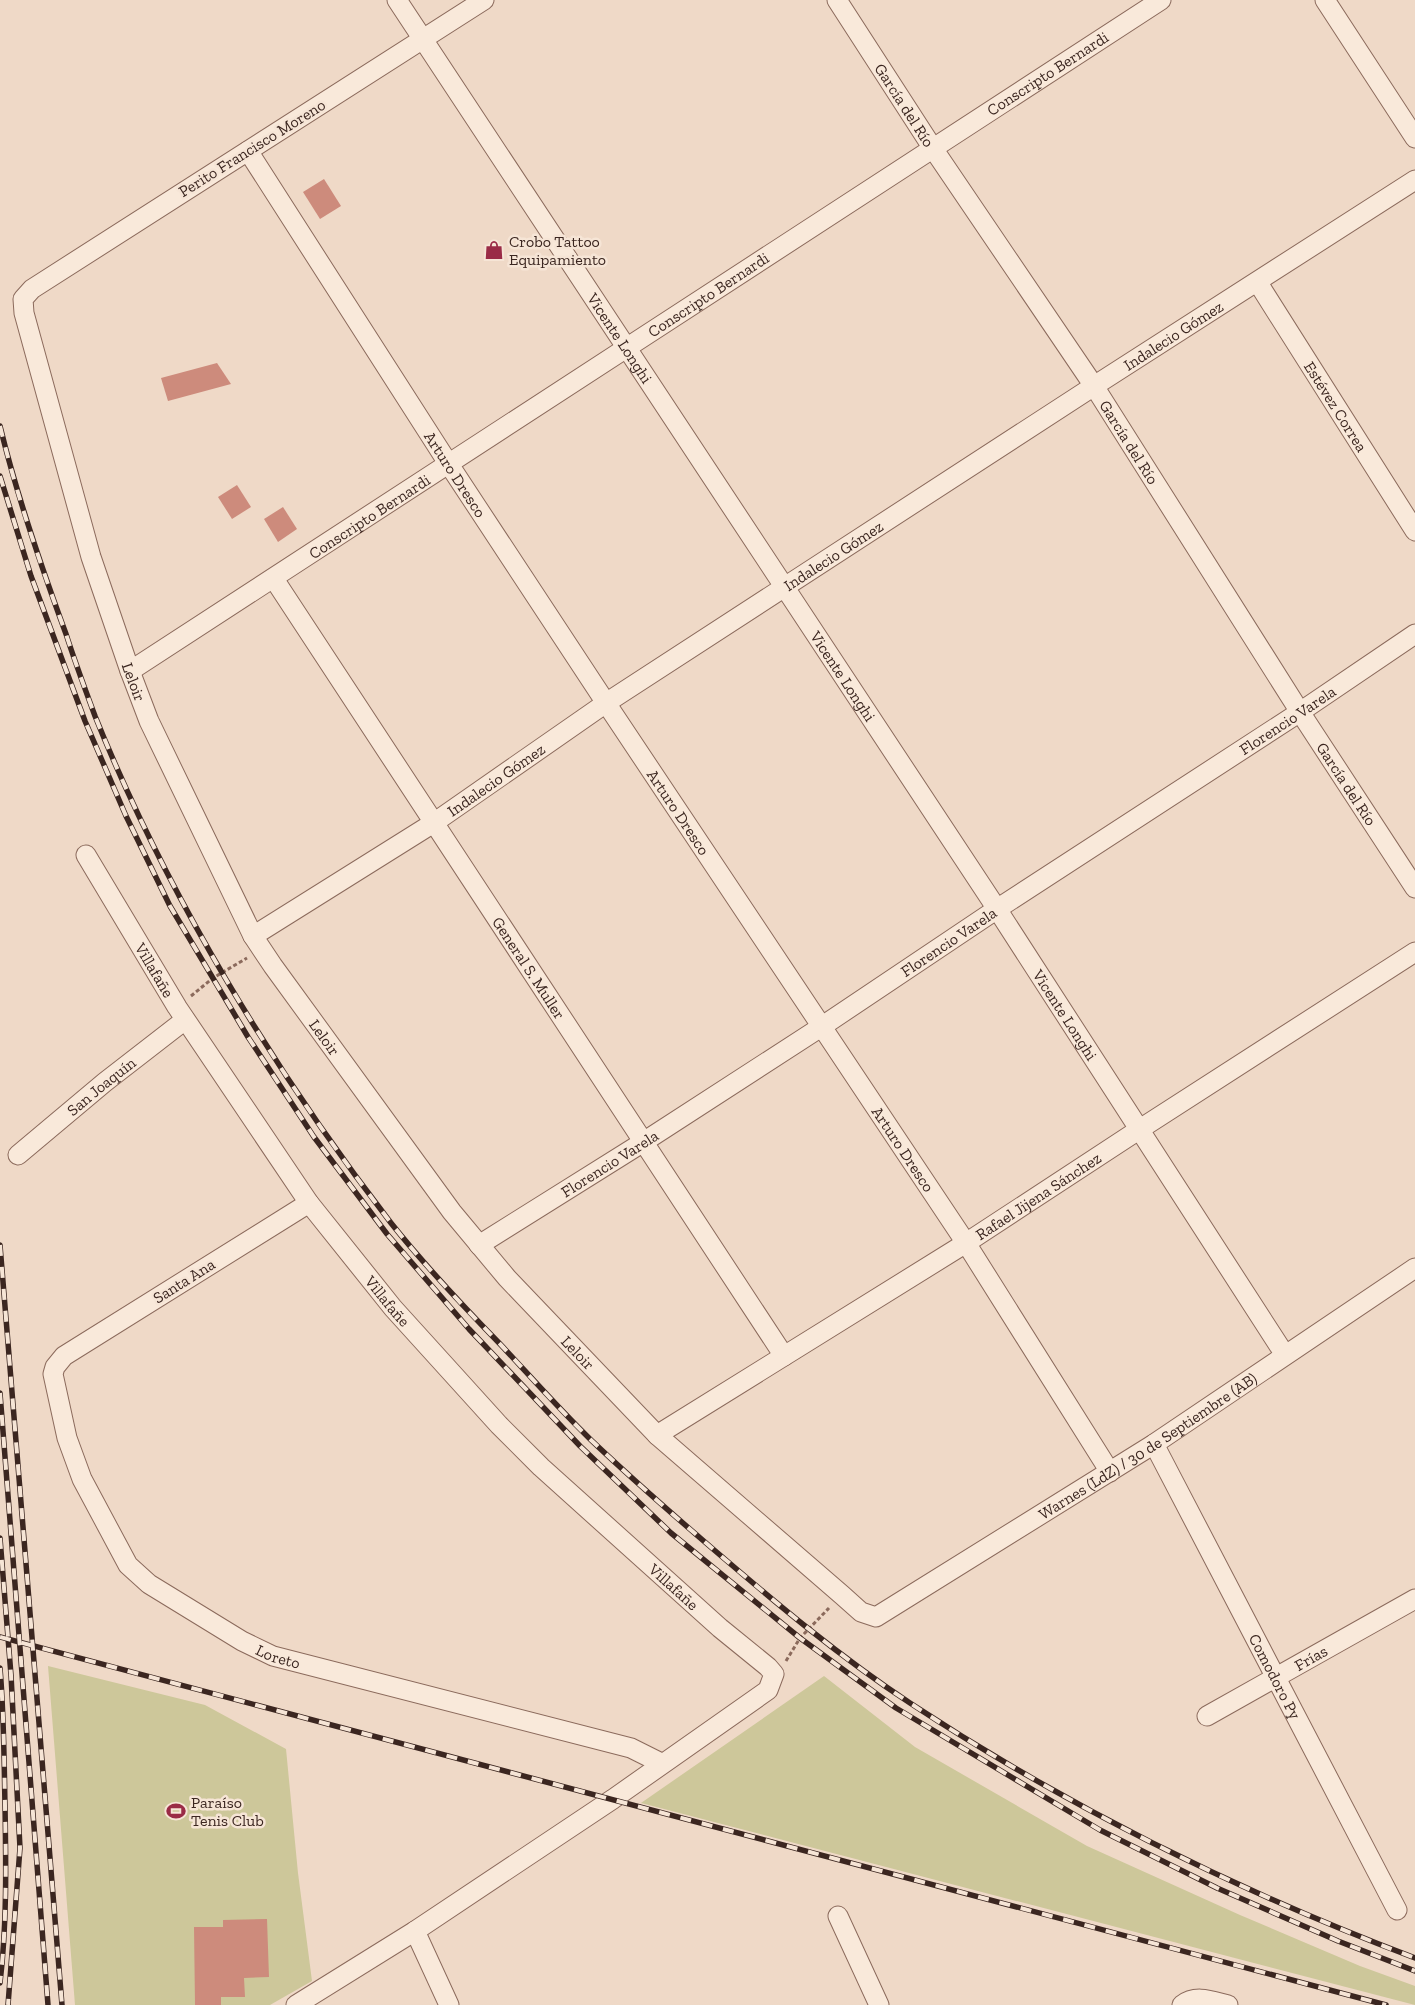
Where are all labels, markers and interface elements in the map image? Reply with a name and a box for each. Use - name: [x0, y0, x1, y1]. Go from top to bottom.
- street label: Conscripto Bernardi: [983, 27, 1112, 119]
- street label: García del Río: [871, 60, 939, 150]
- street label: Perito Francisco Moreno: [175, 95, 329, 201]
- place label: Crobo Tattoo Equipamiento: [509, 232, 606, 269]
- shop icon: Crobo Tattoo Equipamiento: [483, 239, 505, 261]
- street label: Conscripto Bernardi: [644, 248, 773, 341]
- street label: Vicente Longhi: [583, 288, 657, 387]
- street label: Indalecio Gómez: [1120, 296, 1226, 374]
- street label: Estévez Correa: [1300, 358, 1372, 455]
- street label: García del Río: [1096, 397, 1163, 487]
- street label: Arturo Dresco: [421, 428, 490, 521]
- street label: Conscripto Bernardi: [305, 470, 434, 563]
- street label: Indalecio Gómez: [780, 516, 886, 595]
- street label: Vicente Longhi: [806, 626, 880, 725]
- street label: Leloir: [118, 660, 150, 704]
- street label: Florencio Varela: [1236, 681, 1339, 758]
- street label: García del Río: [1313, 738, 1381, 829]
- street label: Indalecio Gómez: [444, 739, 548, 820]
- street label: Arturo Dresco: [643, 766, 714, 858]
- street label: Florencio Varela: [897, 902, 1000, 980]
- street label: General S. Muller: [489, 913, 570, 1023]
- street label: Villafañe: [131, 938, 178, 1001]
- street label: Vicente Longhi: [1028, 965, 1102, 1064]
- street label: Leloir: [305, 1016, 344, 1059]
- street label: San Joaquín: [63, 1052, 140, 1119]
- street label: Arturo Dresco: [868, 1103, 939, 1195]
- street label: Florencio Varela: [557, 1125, 662, 1201]
- street label: Rafael Jijena Sánchez: [972, 1148, 1104, 1244]
- street label: Santa Ana: [149, 1254, 219, 1307]
- street label: Villafañe: [361, 1271, 414, 1330]
- street label: Leloir: [557, 1331, 599, 1374]
- street label: Warnes (LdZ) / 30 de Septiembre (AB): [1035, 1368, 1260, 1523]
- street label: Villafañe: [644, 1559, 703, 1614]
- street label: Comodoro Py: [1245, 1630, 1306, 1723]
- street label: Loreto: [253, 1640, 302, 1672]
- street label: Frías: [1291, 1641, 1331, 1674]
- place label: Paraíso Tenis Club: [191, 1793, 264, 1830]
- sports icon: Paraíso Tenis Club: [165, 1800, 187, 1822]

